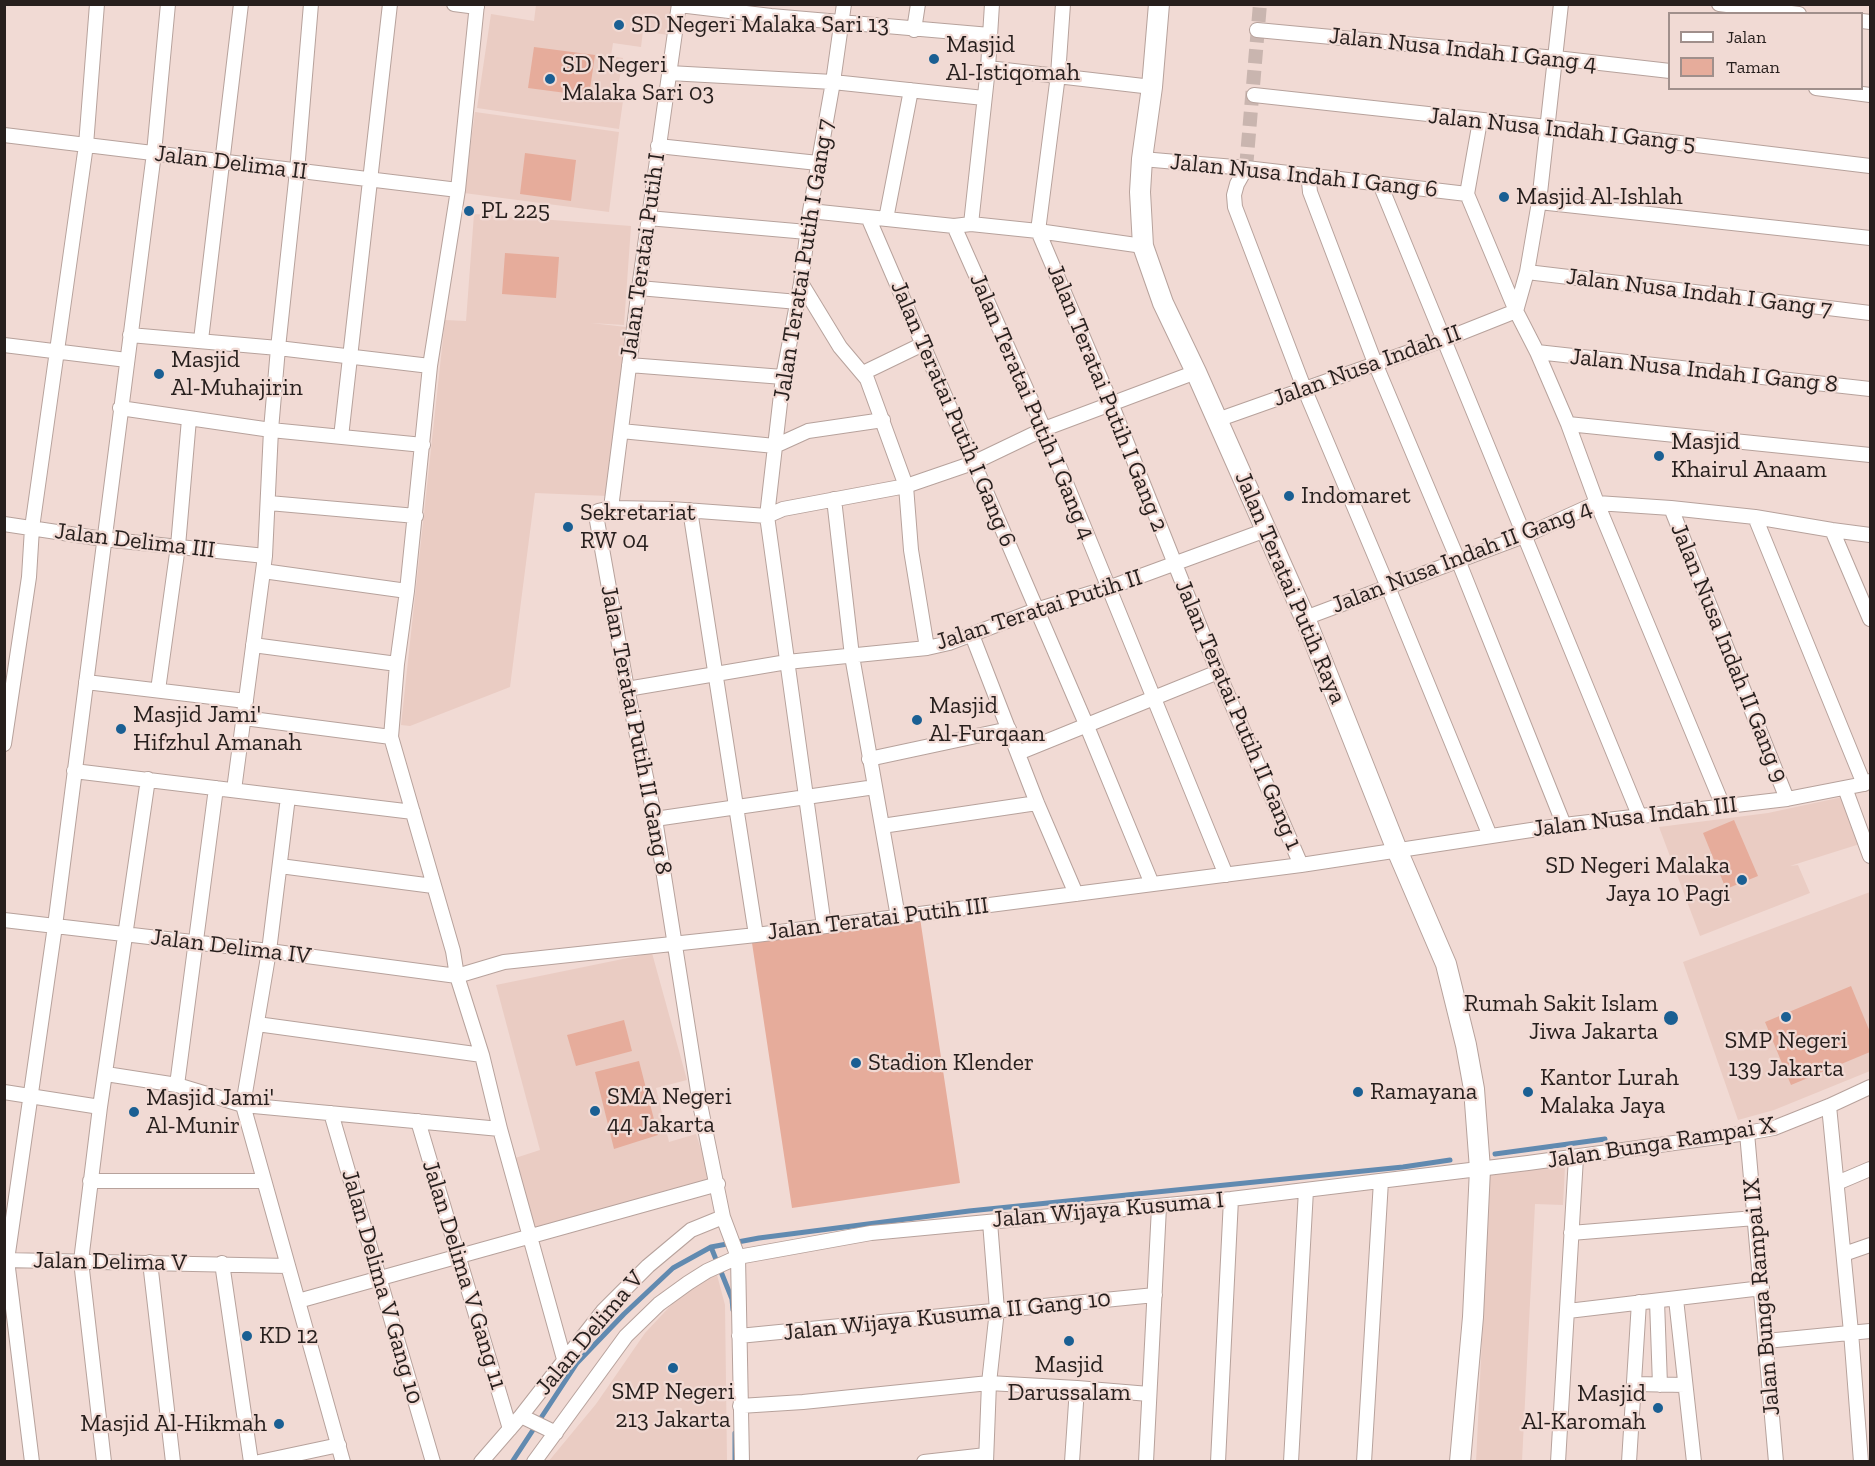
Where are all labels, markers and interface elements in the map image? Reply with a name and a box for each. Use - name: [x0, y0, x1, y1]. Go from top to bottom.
- place label: SD Negeri Malaka Sari 13: [631, 11, 889, 39]
- legend: [1668, 12, 1863, 90]
- marker: SD Negeri Malaka Sari 13: [612, 18, 626, 32]
- street label: Jalan Nusa Indah I Gang 4: [1328, 22, 1598, 78]
- text: Jalan: [1726, 26, 1766, 48]
- place label: Masjid Al-Istiqomah: [946, 31, 1080, 87]
- place label: SD Negeri Malaka Sari 03: [562, 51, 714, 107]
- marker: Masjid Al-Istiqomah: [927, 52, 941, 66]
- text: Taman: [1726, 56, 1780, 78]
- marker: SD Negeri Malaka Sari 03: [543, 72, 557, 86]
- street label: Jalan Nusa Indah I Gang 5: [1427, 102, 1697, 158]
- street label: Jalan Teratai Putih I Gang 7: [768, 117, 840, 403]
- street label: Jalan Delima II: [153, 139, 309, 187]
- street label: Jalan Nusa Indah I Gang 6: [1169, 148, 1439, 204]
- street label: Jalan Teratai Putih I: [614, 151, 672, 361]
- place label: Masjid Al-Ishlah: [1516, 183, 1683, 211]
- marker: Masjid Al-Ishlah: [1497, 190, 1511, 204]
- place label: PL 225: [481, 197, 550, 225]
- marker: PL 225: [462, 204, 476, 218]
- street label: Jalan Teratai Putih I Gang 2: [1040, 260, 1174, 536]
- street label: Jalan Nusa Indah I Gang 7: [1565, 262, 1833, 324]
- street label: Jalan Teratai Putih I Gang 4: [963, 270, 1101, 544]
- street label: Jalan Teratai Putih I Gang 6: [884, 277, 1022, 551]
- street label: Jalan Nusa Indah II: [1269, 319, 1465, 413]
- street label: Jalan Nusa Indah I Gang 8: [1569, 343, 1839, 399]
- place label: Masjid Al-Muhajirin: [171, 346, 303, 402]
- marker: Masjid Al-Muhajirin: [152, 367, 166, 381]
- place label: Masjid Khairul Anaam: [1671, 428, 1827, 484]
- marker: Masjid Khairul Anaam: [1652, 449, 1666, 463]
- street label: Jalan Teratai Putih Raya: [1228, 468, 1352, 708]
- place label: Indomaret: [1301, 482, 1411, 510]
- marker: Indomaret: [1282, 489, 1296, 503]
- street label: Jalan Nusa Indah II Gang 4: [1328, 494, 1596, 620]
- place label: Sekretariat RW 04: [580, 499, 696, 555]
- street label: Jalan Delima III: [53, 517, 217, 565]
- street label: Jalan Nusa Indah II Gang 9: [1664, 519, 1794, 787]
- marker: Sekretariat RW 04: [561, 520, 575, 534]
- street label: Jalan Teratai Putih II: [932, 563, 1146, 657]
- street label: Jalan Teratai Putih II Gang 1: [1168, 576, 1308, 854]
- street label: Jalan Teratai Putih II Gang 8: [594, 583, 678, 877]
- place label: Masjid Al-Furqaan: [929, 692, 1045, 748]
- place label: Masjid Jami' Hifzhul Amanah: [133, 701, 302, 757]
- marker: Masjid Al-Furqaan: [910, 713, 924, 727]
- marker: Masjid Jami' Hifzhul Amanah: [114, 722, 128, 736]
- street label: Jalan Nusa Indah III: [1531, 790, 1739, 844]
- place label: SD Negeri Malaka Jaya 10 Pagi: [1545, 852, 1730, 908]
- marker: SD Negeri Malaka Jaya 10 Pagi: [1735, 873, 1749, 887]
- street label: Jalan Teratai Putih III: [766, 891, 990, 947]
- street label: Jalan Delima IV: [149, 923, 313, 971]
- place label: Rumah Sakit Islam Jiwa Jakarta: [1464, 990, 1658, 1046]
- marker: Rumah Sakit Islam Jiwa Jakarta: [1662, 1009, 1680, 1027]
- marker: SMP Negeri 139 Jakarta: [1779, 1010, 1793, 1024]
- place label: SMP Negeri 139 Jakarta: [1725, 1027, 1847, 1083]
- place label: Stadion Klender: [868, 1049, 1034, 1077]
- marker: Stadion Klender: [849, 1056, 863, 1070]
- place label: Kantor Lurah Malaka Jaya: [1540, 1064, 1679, 1120]
- place label: Ramayana: [1370, 1078, 1477, 1106]
- place label: SMA Negeri 44 Jakarta: [607, 1083, 732, 1139]
- place label: Masjid Jami' Al-Munir: [146, 1084, 274, 1140]
- marker: Ramayana: [1351, 1085, 1365, 1099]
- marker: Kantor Lurah Malaka Jaya: [1521, 1085, 1535, 1099]
- marker: SMA Negeri 44 Jakarta: [588, 1104, 602, 1118]
- marker: Masjid Jami' Al-Munir: [127, 1105, 141, 1119]
- street label: Jalan Bunga Rampai X: [1545, 1111, 1777, 1175]
- street label: Jalan Delima V Gang 11: [415, 1157, 513, 1393]
- street label: Jalan Delima V Gang 10: [335, 1166, 429, 1408]
- street label: Jalan Bunga Rampai IX: [1737, 1177, 1787, 1417]
- street label: Jalan Wijaya Kusuma I: [991, 1186, 1225, 1234]
- street label: Jalan Delima V: [33, 1246, 187, 1278]
- street label: Jalan Delima V: [530, 1265, 650, 1401]
- street label: Jalan Wijaya Kusuma II Gang 10: [782, 1284, 1112, 1348]
- place label: KD 12: [259, 1322, 318, 1350]
- marker: KD 12: [240, 1329, 254, 1343]
- marker: Masjid Darussalam: [1062, 1334, 1076, 1348]
- place label: Masjid Darussalam: [1007, 1351, 1131, 1407]
- marker: SMP Negeri 213 Jakarta: [666, 1361, 680, 1375]
- place label: SMP Negeri 213 Jakarta: [612, 1378, 734, 1434]
- place label: Masjid Al-Karomah: [1522, 1380, 1646, 1436]
- marker: Masjid Al-Karomah: [1651, 1401, 1665, 1415]
- place label: Masjid Al-Hikmah: [80, 1410, 267, 1438]
- marker: Masjid Al-Hikmah: [272, 1417, 286, 1431]

